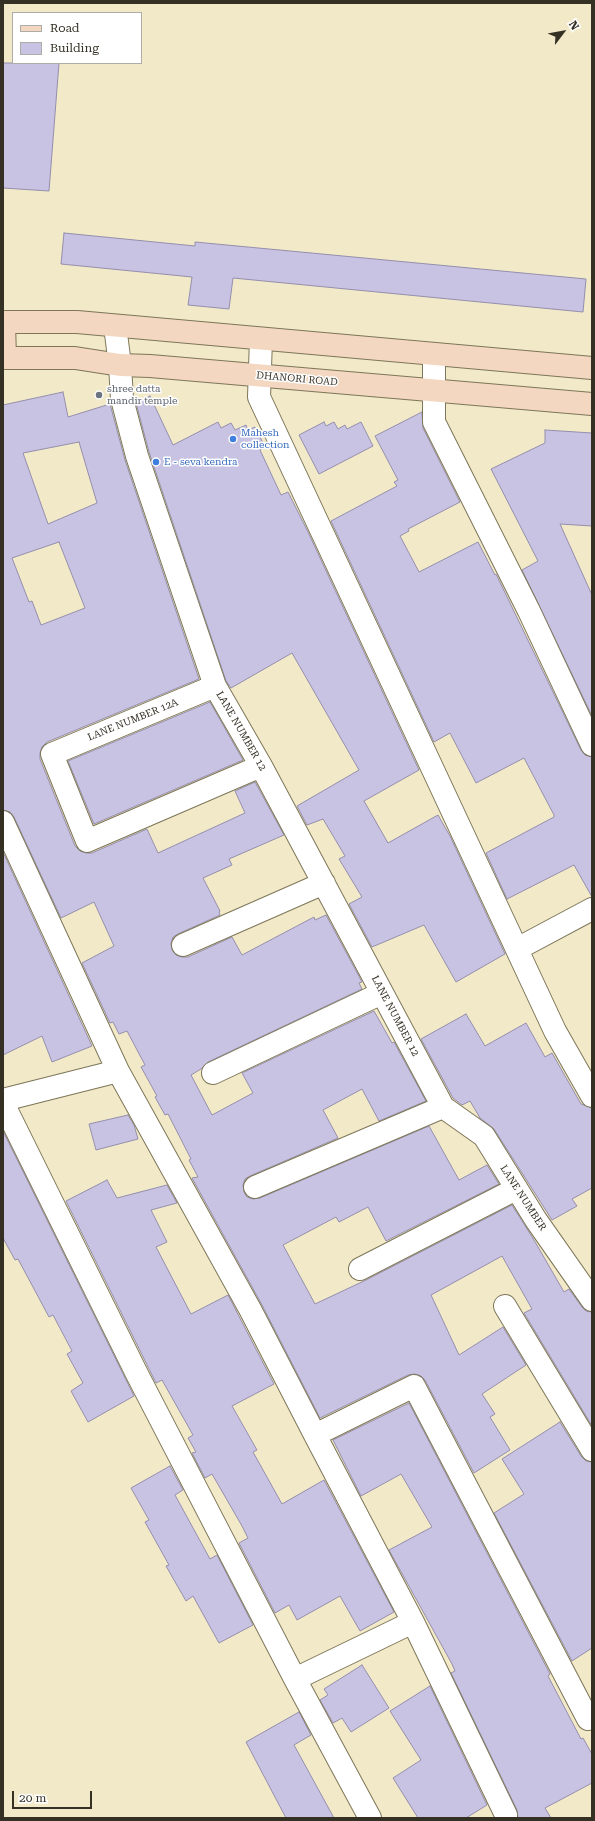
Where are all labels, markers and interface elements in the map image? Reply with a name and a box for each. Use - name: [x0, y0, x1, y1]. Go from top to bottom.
- legend: [12, 12, 142, 64]
- north arrow: [543, 12, 583, 52]
- text: N: [566, 18, 581, 32]
- text: Road: [50, 21, 79, 35]
- text: Building: [50, 41, 99, 55]
- street label: DHANORI ROAD: [256, 369, 338, 389]
- place label: shree datta mandir temple: [107, 383, 178, 406]
- marker: shree datta mandir temple: [94, 390, 104, 400]
- place label: Mahesh collection: [241, 427, 290, 450]
- marker: Mahesh collection: [228, 434, 238, 444]
- place label: E - seva kendra: [164, 456, 237, 468]
- marker: E - seva kendra: [151, 457, 161, 467]
- street label: LANE NUMBER 12: [213, 689, 269, 773]
- street label: LANE NUMBER 12A: [86, 696, 180, 744]
- street label: LANE NUMBER 12: [369, 974, 421, 1058]
- street label: LANE NUMBER: [497, 1163, 549, 1233]
- scale bar: [14, 1783, 94, 1809]
- text: 20 m: [19, 1791, 46, 1805]

